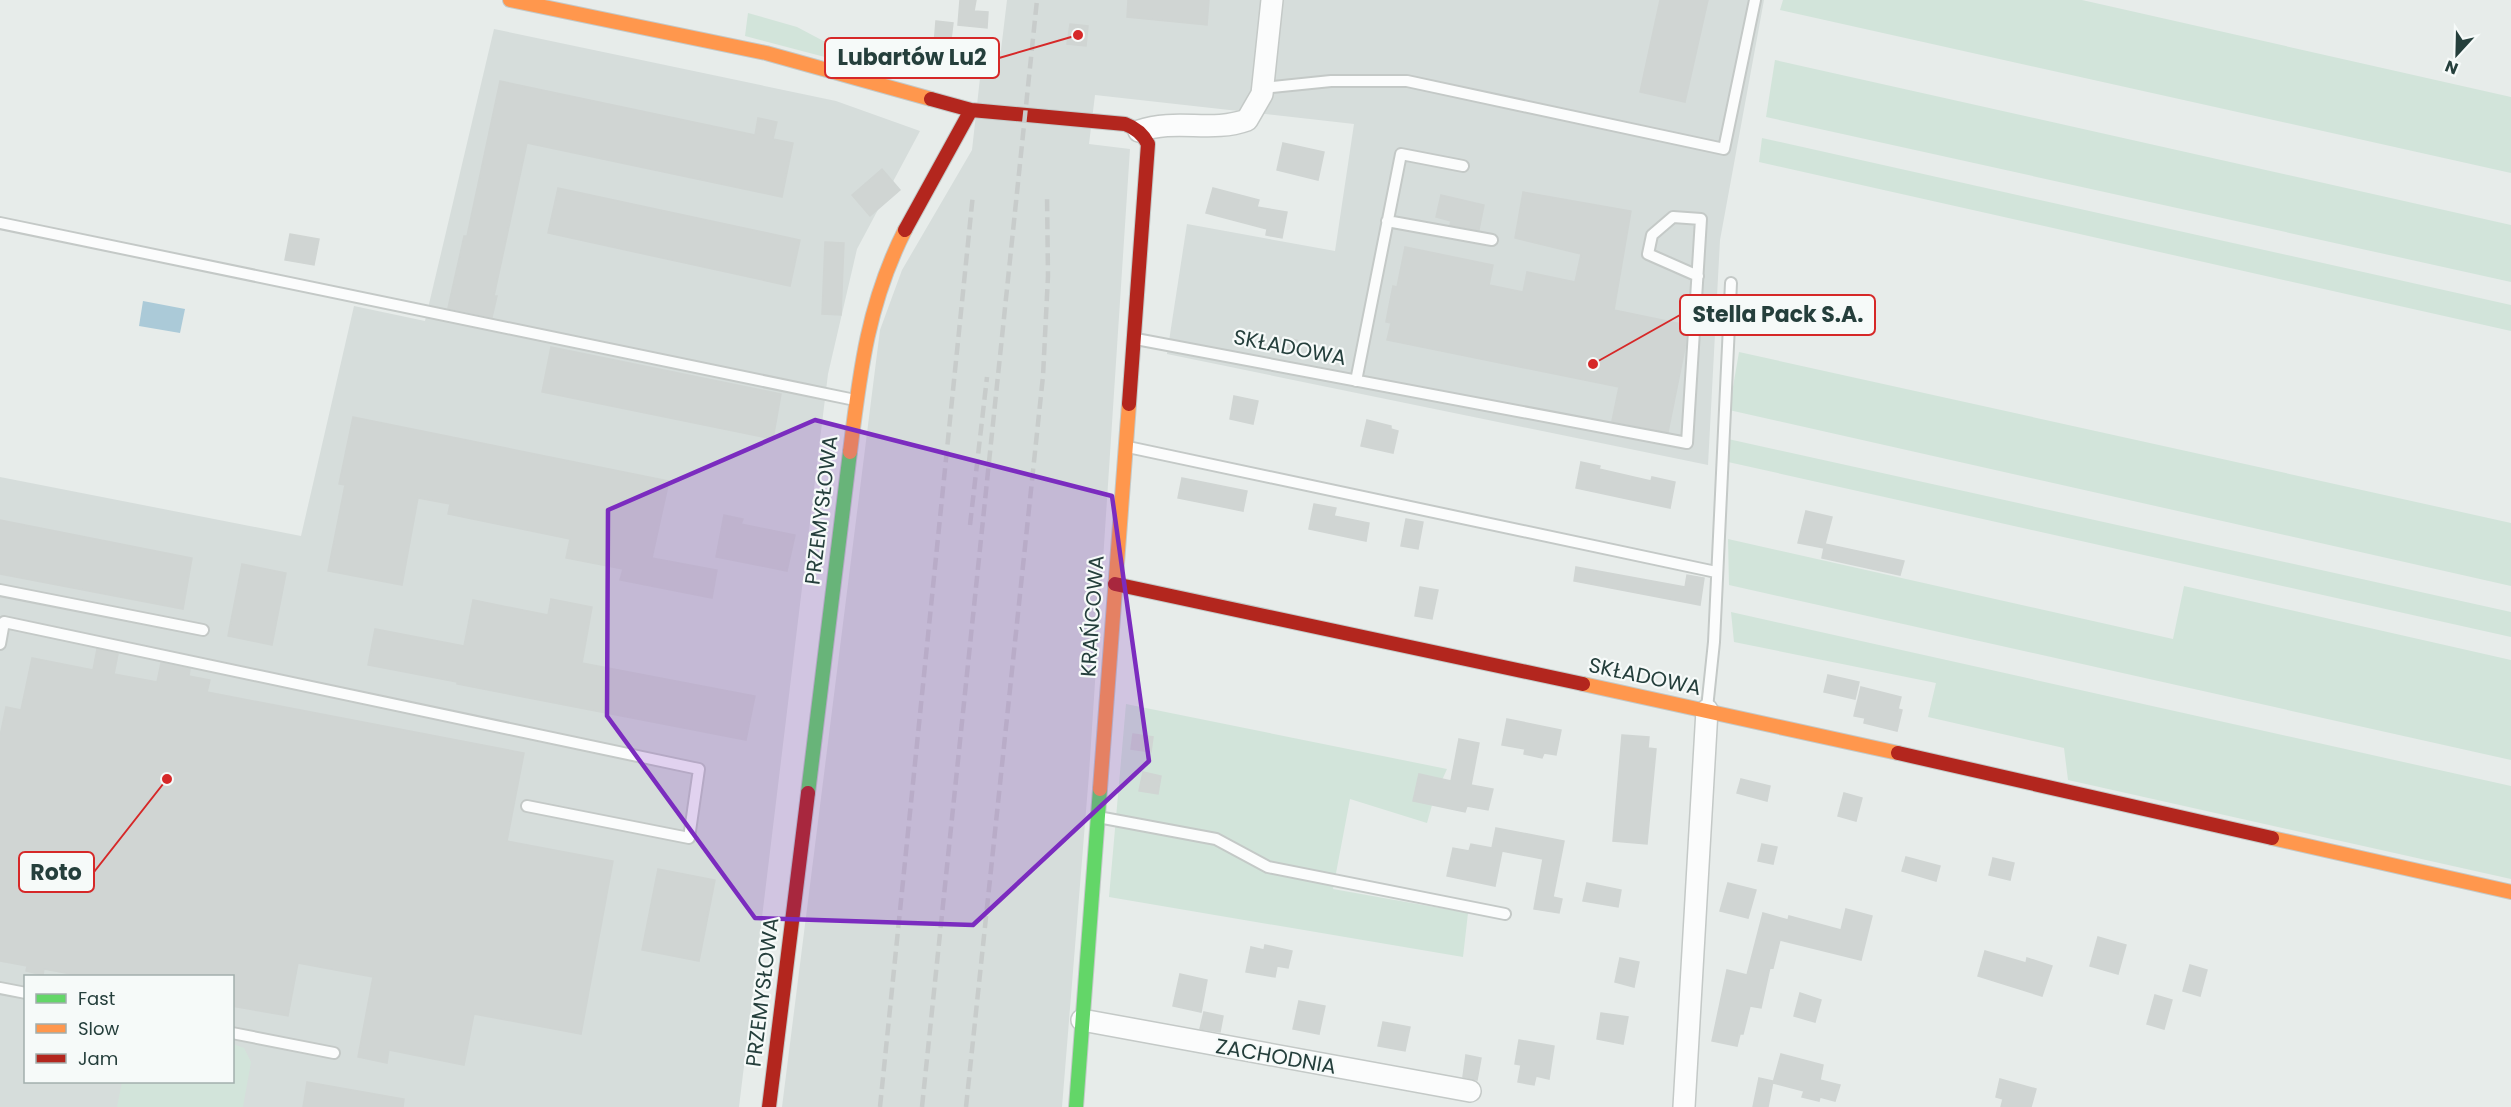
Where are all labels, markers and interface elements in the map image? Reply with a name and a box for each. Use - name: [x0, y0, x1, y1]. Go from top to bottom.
- north arrow: [2427, 24, 2487, 84]
- callout: Lubartów Lu2: [825, 38, 999, 78]
- text: Lubartów Lu2: [837, 42, 987, 73]
- text: N: [2442, 55, 2461, 80]
- callout: Stella Pack S.A.: [1680, 295, 1875, 335]
- text: Stella Pack S.A.: [1693, 299, 1864, 330]
- street label: SKŁADOWA: [1231, 322, 1349, 372]
- street label: PRZEMYSŁOWA: [797, 434, 845, 586]
- street label: KRAŃCOWA: [1073, 554, 1111, 678]
- street label: SKŁADOWA: [1586, 650, 1704, 702]
- callout: Roto: [19, 852, 94, 892]
- text: Roto: [30, 857, 82, 888]
- street label: PRZEMYSŁOWA: [738, 916, 786, 1068]
- legend: [24, 975, 234, 1083]
- text: Fast: [78, 986, 115, 1011]
- text: Slow: [78, 1016, 120, 1041]
- street label: ZACHODNIA: [1214, 1031, 1338, 1081]
- text: Jam: [78, 1046, 118, 1071]

